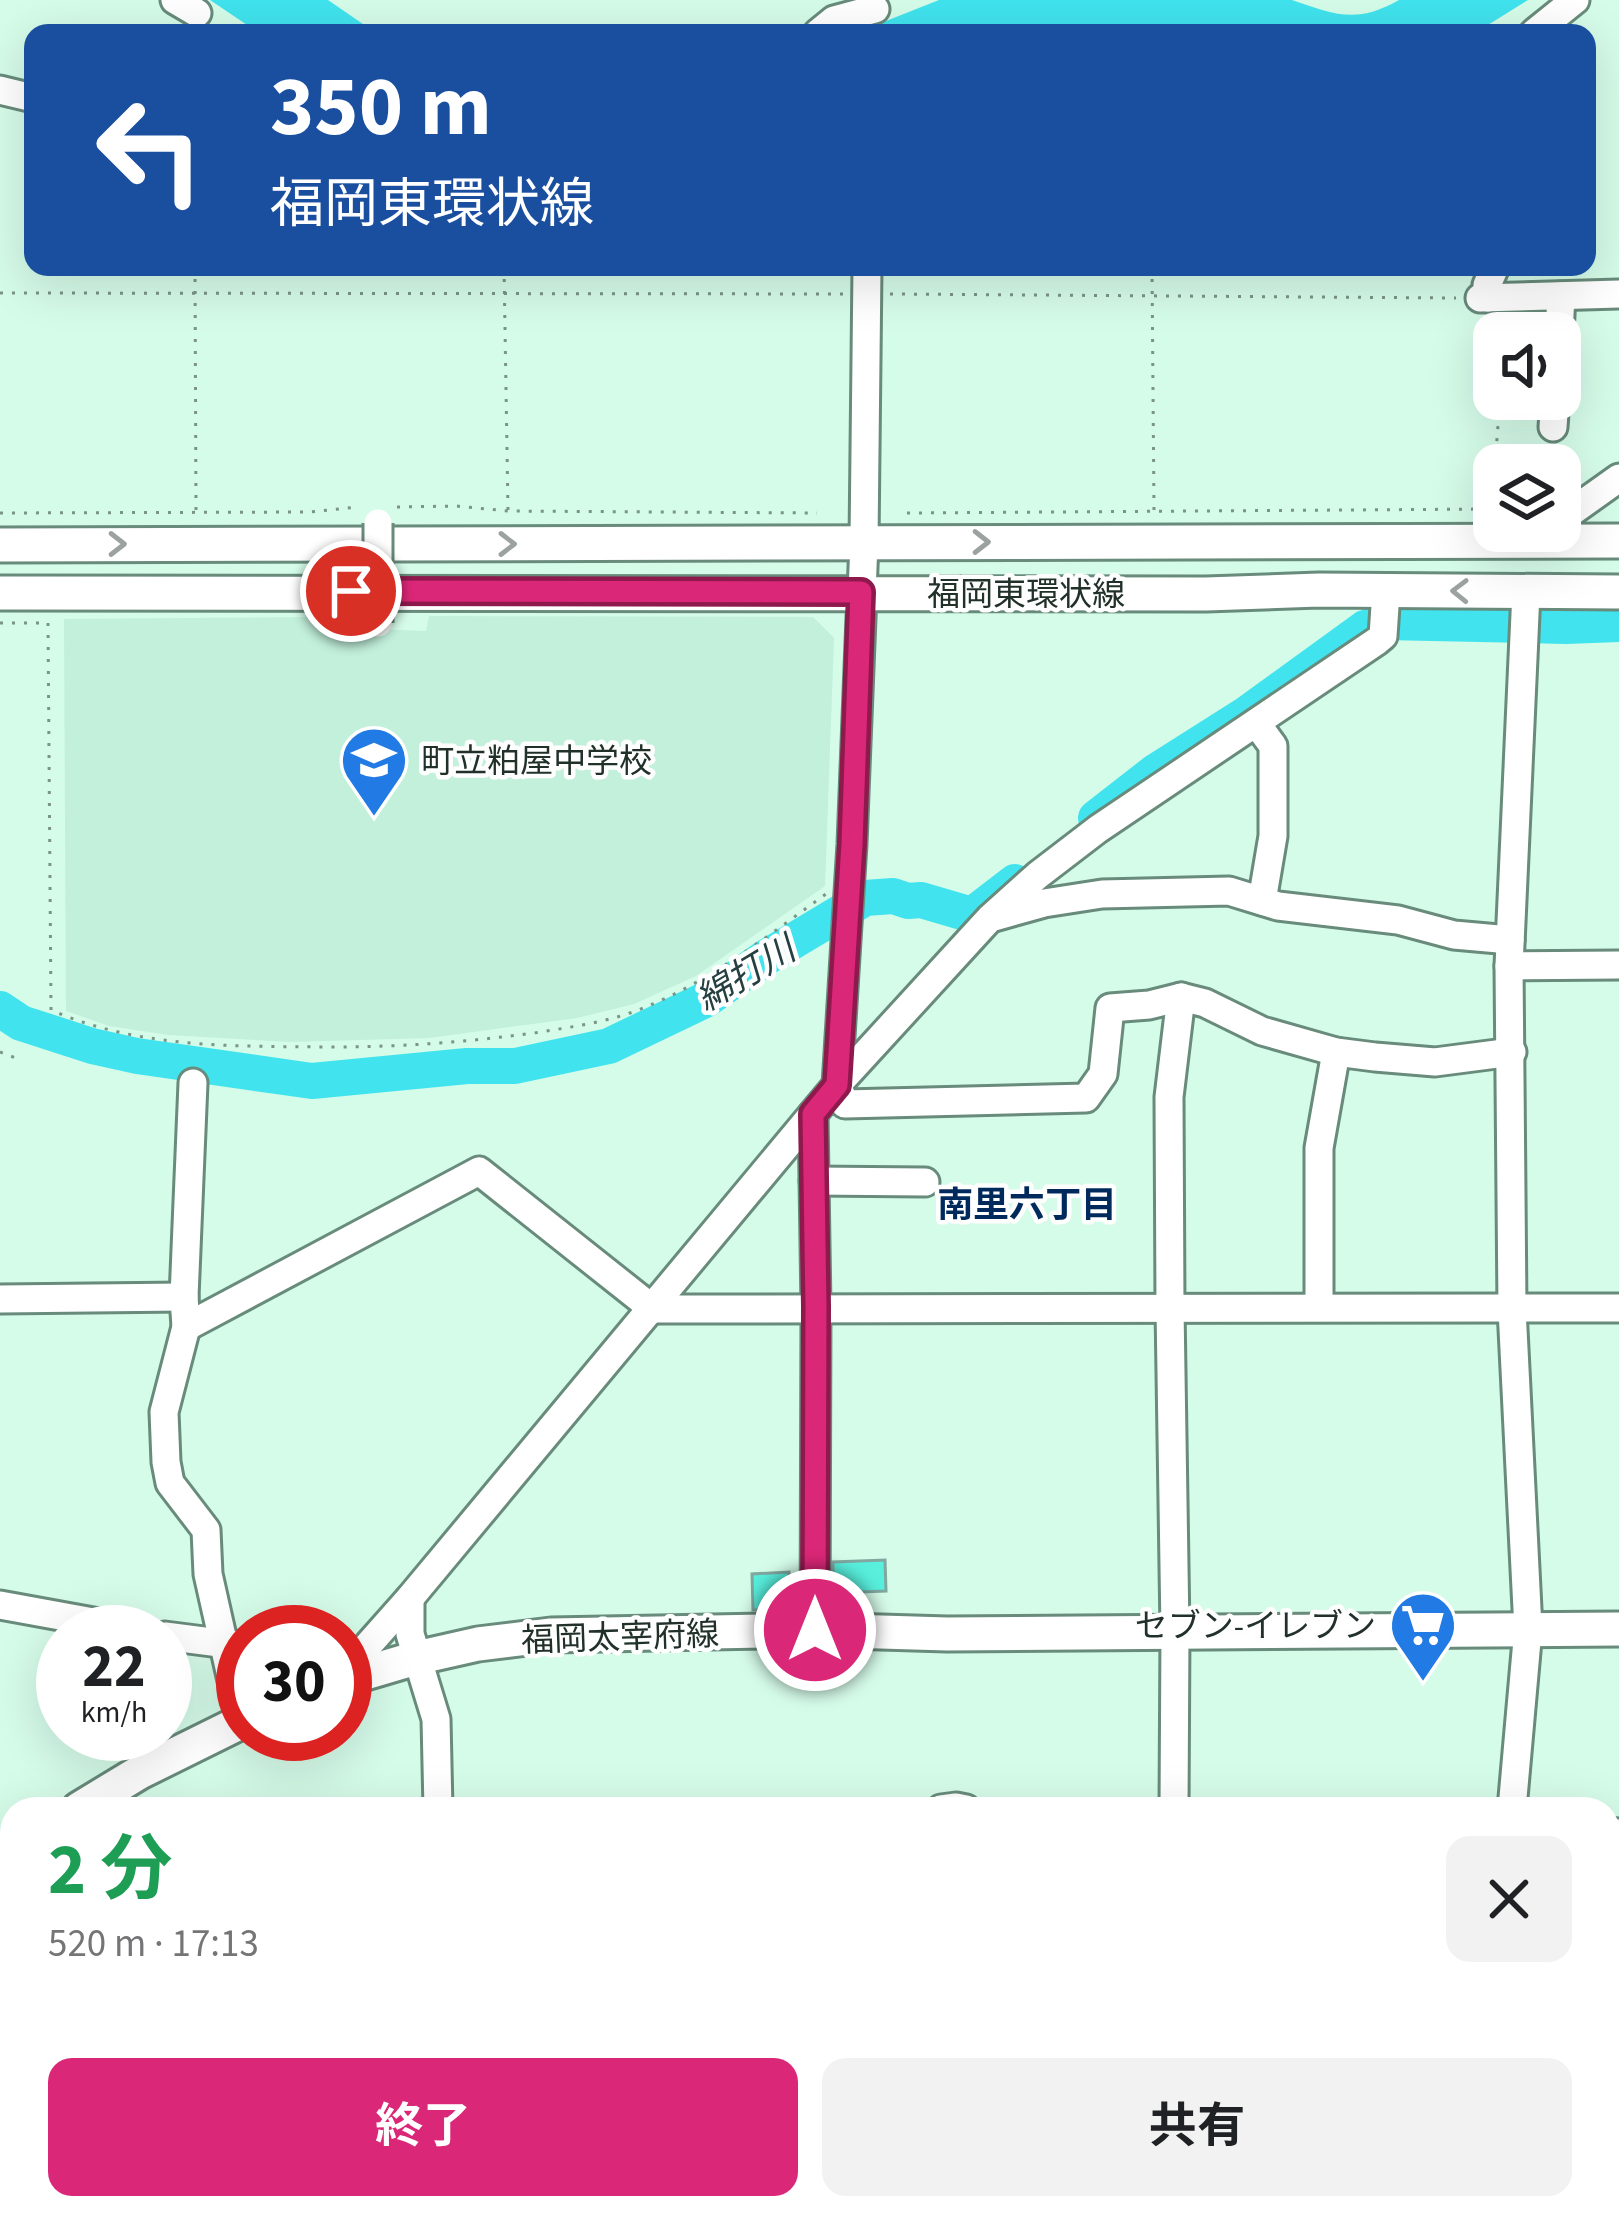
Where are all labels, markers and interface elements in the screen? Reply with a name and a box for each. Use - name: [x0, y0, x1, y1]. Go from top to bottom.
- text: 350 m: [270, 48, 492, 168]
- icon: left: [72, 72, 228, 228]
- text: 福岡東環状線: [270, 167, 594, 244]
- map controls: [1473, 312, 1581, 552]
- button: sound: [1473, 312, 1581, 420]
- button: layers: [1473, 444, 1581, 552]
- one-way arrow: [973, 529, 991, 555]
- one-way arrow: [109, 531, 127, 557]
- one-way arrow: [499, 531, 517, 557]
- pin: [300, 540, 402, 642]
- icon: arrive: [318, 558, 384, 624]
- street label: 福岡東環状線: [927, 571, 1125, 618]
- one-way arrow: [1450, 579, 1469, 605]
- school or university icon: 町立粕屋中学校: [339, 725, 409, 819]
- place label: 町立粕屋中学校: [421, 738, 652, 785]
- water label: 綿打川: [686, 923, 809, 1024]
- district label: 南里六丁目: [937, 1180, 1117, 1231]
- position arrow: [752, 1567, 878, 1693]
- supermarket icon: セブン-イレブン: [1388, 1590, 1458, 1684]
- place label: セブン-イレブン: [1135, 1603, 1376, 1650]
- speed limit sign: 30: [216, 1605, 372, 1761]
- street label: 福岡太宰府線: [520, 1611, 720, 1664]
- text: 22: [82, 1625, 146, 1710]
- text: km/h: [81, 1691, 147, 1734]
- text: 2 分: [48, 1819, 172, 1922]
- button: close: [1446, 1836, 1572, 1962]
- text: 520 m · 17:13: [48, 1916, 259, 1972]
- button: 終了: [48, 2058, 798, 2196]
- button: 共有: [822, 2058, 1572, 2196]

